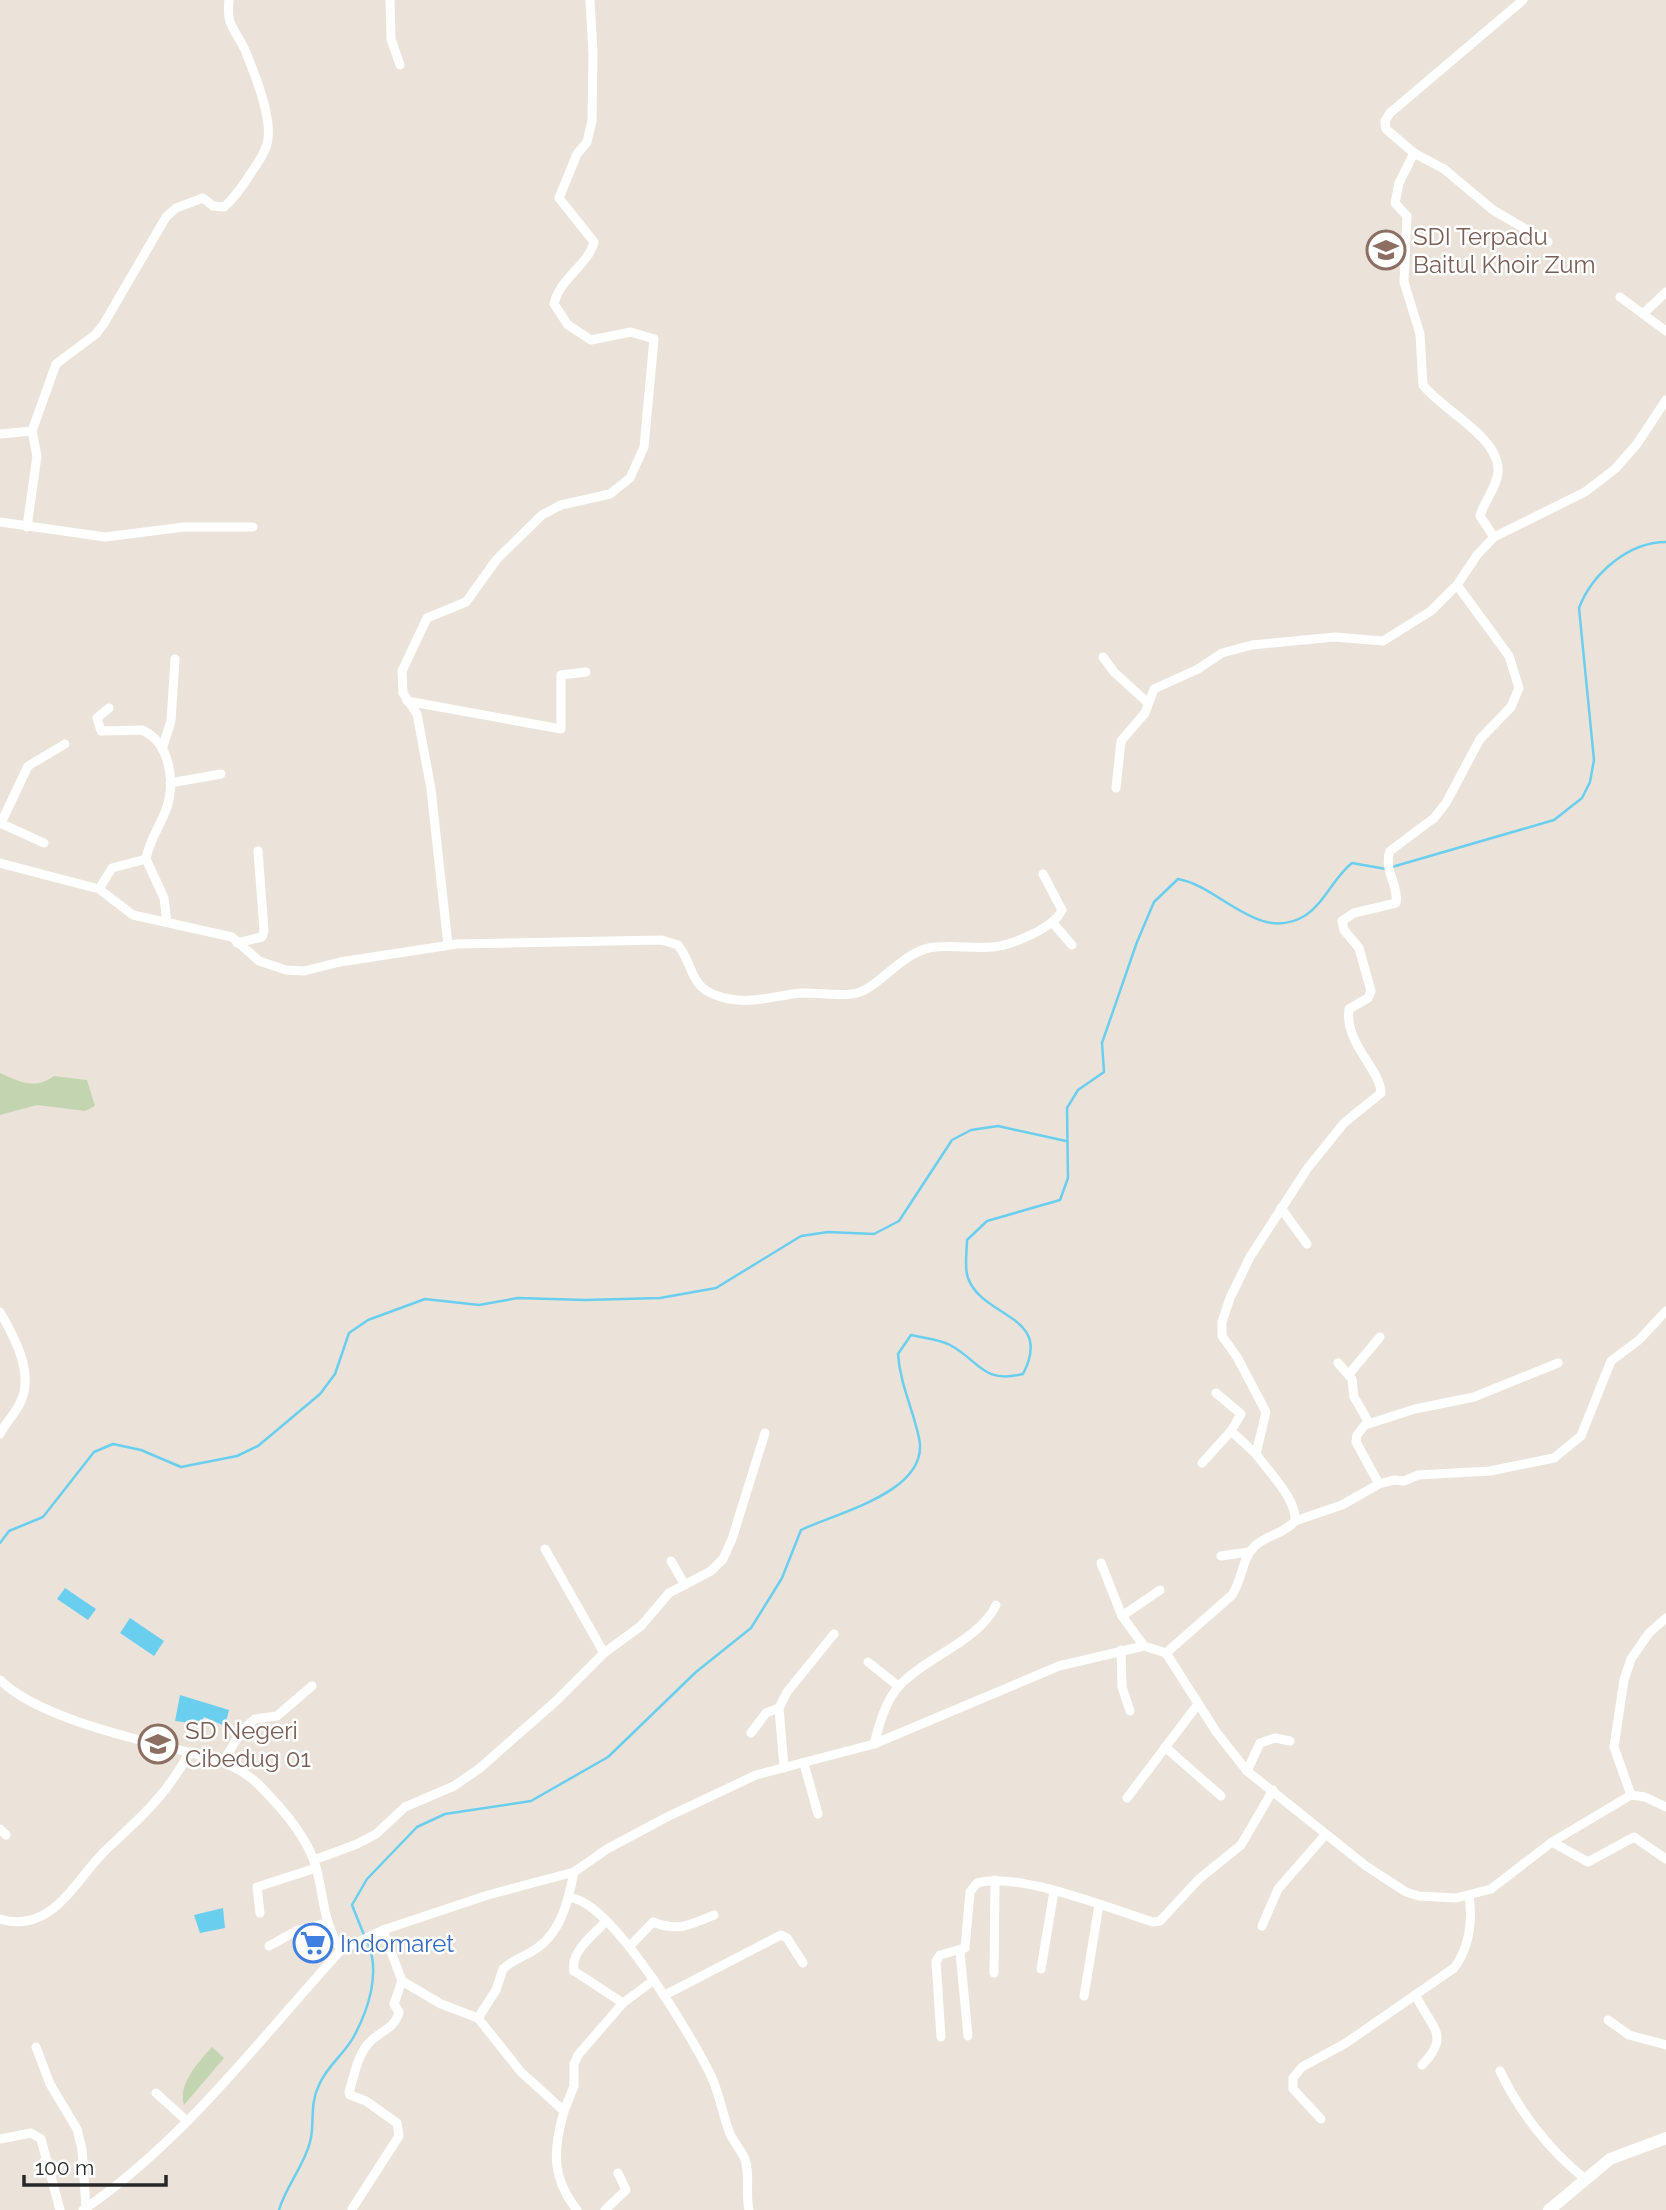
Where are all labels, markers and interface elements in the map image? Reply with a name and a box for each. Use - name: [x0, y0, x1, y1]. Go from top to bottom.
- place label: SDI Terpadu Baitul Khoir Zum: [1413, 222, 1596, 279]
- school or university icon: SDI Terpadu Baitul Khoir Zum: [1365, 229, 1407, 271]
- place label: SD Negeri Cibedug 01: [185, 1716, 311, 1773]
- school or university icon: SD Negeri Cibedug 01: [137, 1723, 179, 1765]
- supermarket icon: Indomaret: [292, 1922, 334, 1964]
- place label: Indomaret: [340, 1929, 454, 1958]
- scale bar: [24, 2144, 166, 2188]
- text: 100 m: [35, 2155, 94, 2180]

